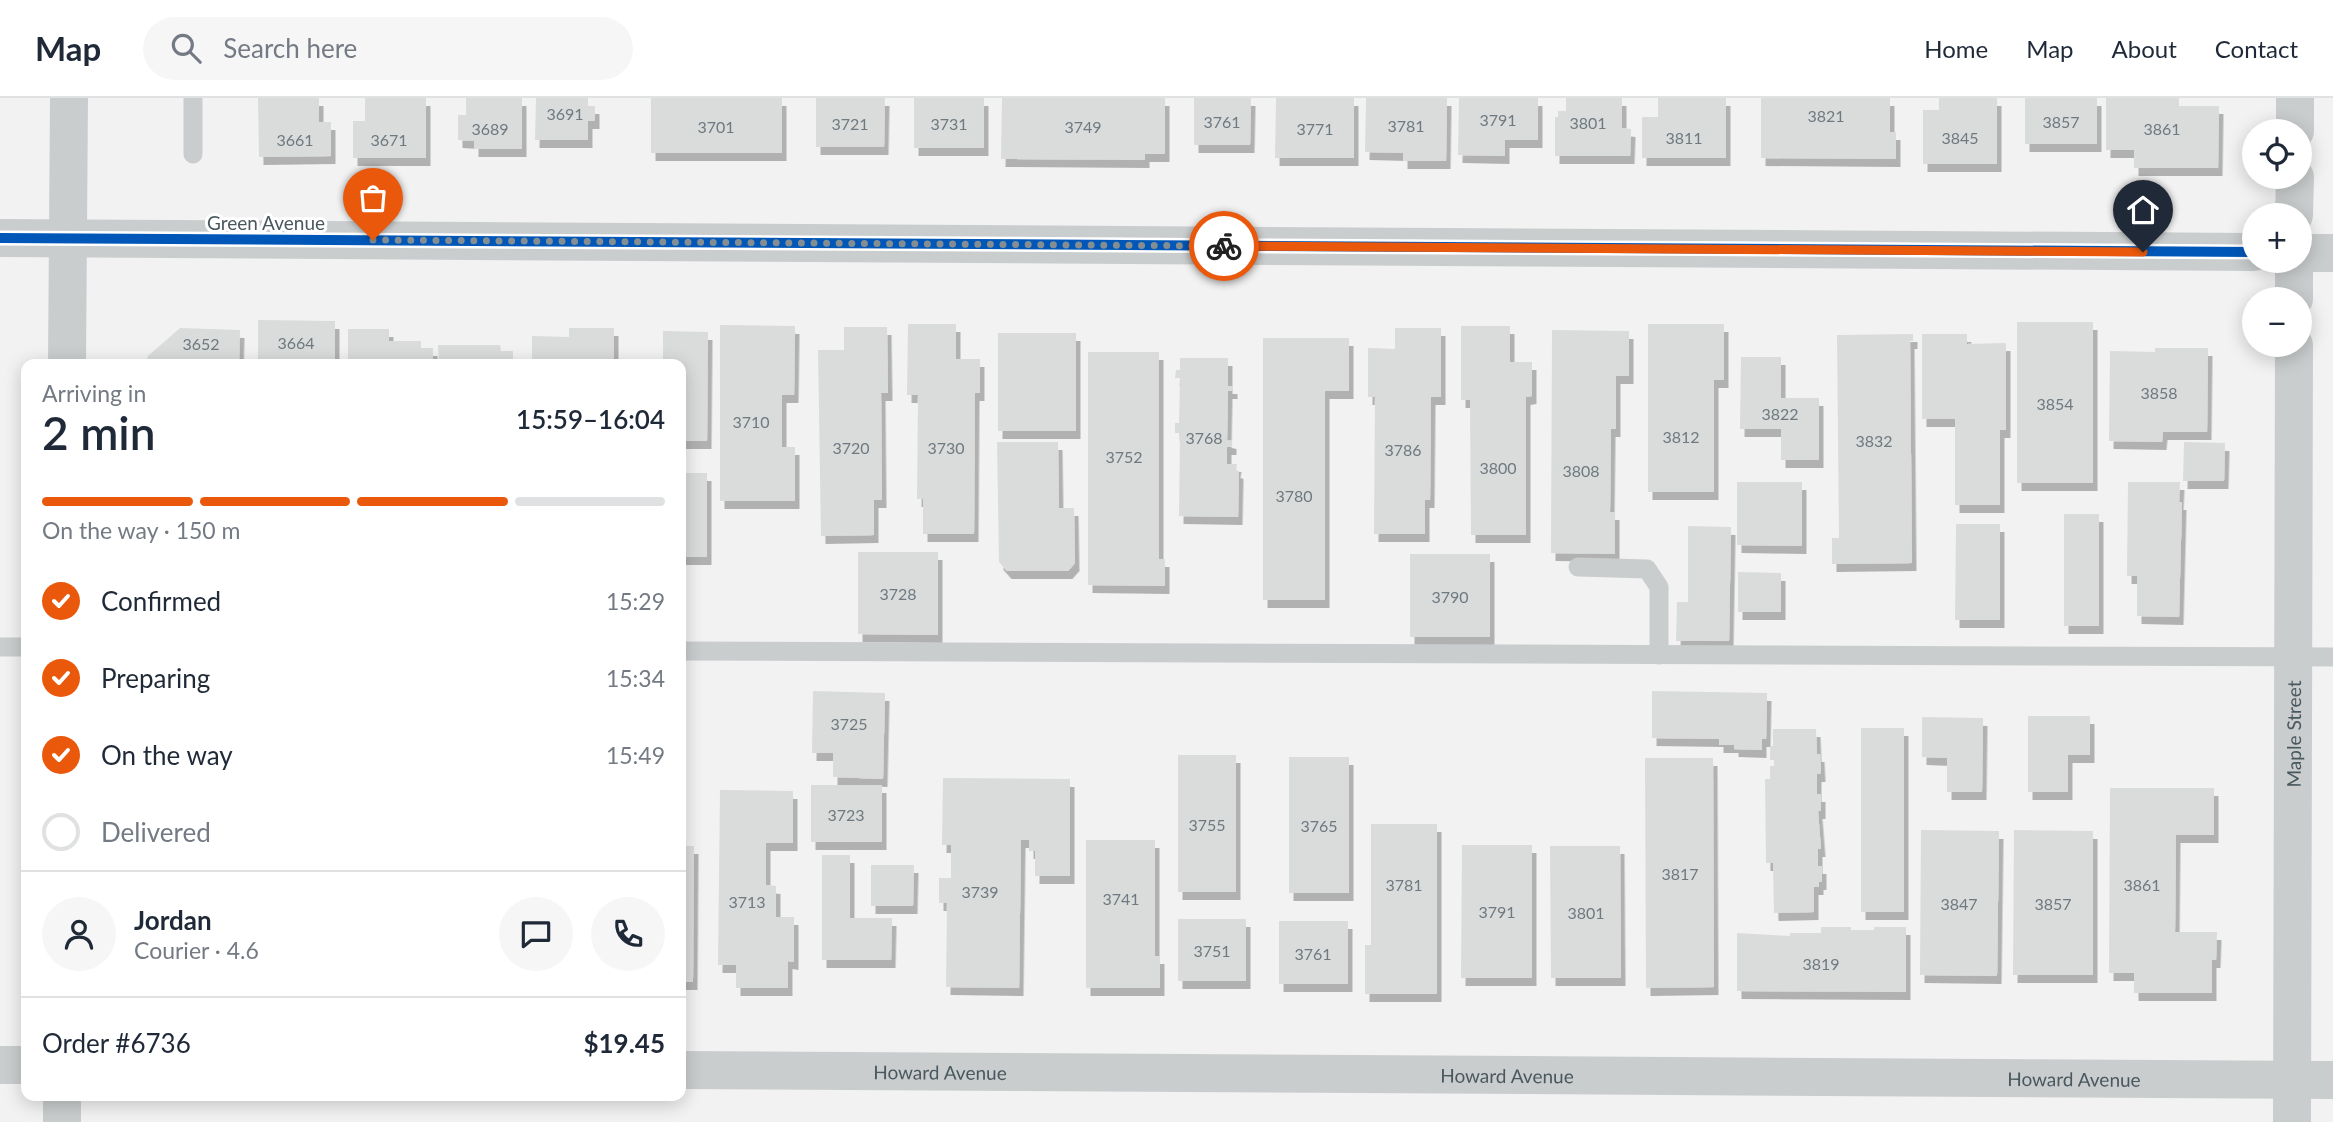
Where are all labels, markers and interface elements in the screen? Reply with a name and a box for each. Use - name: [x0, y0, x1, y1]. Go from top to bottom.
- search box: [143, 17, 633, 80]
- text: Map: [35, 28, 101, 68]
- icon: search: [167, 29, 205, 67]
- text: Search here: [223, 32, 357, 64]
- text: Home: [1924, 34, 1988, 63]
- text: Map: [2026, 34, 2074, 63]
- text: About: [2112, 34, 2177, 63]
- text: Contact: [2215, 34, 2298, 63]
- house number: 3691: [546, 104, 584, 123]
- house number: 3821: [1807, 106, 1845, 125]
- house number: 3791: [1479, 110, 1517, 129]
- house number: 3761: [1203, 112, 1241, 131]
- house number: 3857: [2042, 112, 2080, 131]
- house number: 3801: [1569, 113, 1607, 132]
- house number: 3721: [831, 114, 869, 133]
- house number: 3731: [930, 114, 968, 133]
- house number: 3781: [1387, 116, 1425, 135]
- house number: 3701: [697, 117, 735, 136]
- house number: 3749: [1064, 117, 1102, 136]
- house number: 3689: [471, 119, 509, 138]
- house number: 3771: [1296, 119, 1334, 138]
- house number: 3861: [2143, 119, 2181, 138]
- map controls: [2242, 119, 2312, 357]
- button: locate: [2242, 119, 2312, 189]
- house number: 3811: [1665, 128, 1703, 147]
- house number: 3845: [1941, 128, 1979, 147]
- house number: 3661: [276, 130, 314, 149]
- house number: 3671: [370, 130, 408, 149]
- pin: [343, 168, 403, 240]
- icon: bag: [354, 179, 392, 217]
- pin: [2113, 180, 2173, 252]
- icon: home: [2124, 191, 2162, 229]
- button: +: [2242, 203, 2312, 273]
- street label: Green Avenue: [207, 211, 325, 234]
- courier: [1189, 211, 1259, 281]
- icon: bike: [1205, 227, 1243, 265]
- button: −: [2242, 287, 2312, 357]
- house number: 3664: [277, 333, 315, 352]
- house number: 3652: [182, 334, 220, 353]
- text: Arriving in: [42, 379, 146, 407]
- house number: 3858: [2140, 383, 2178, 402]
- house number: 3854: [2036, 394, 2074, 413]
- text: 15:59–16:04: [516, 403, 665, 435]
- house number: 3822: [1761, 404, 1799, 423]
- text: 2 min: [42, 405, 156, 460]
- house number: 3710: [732, 412, 770, 431]
- house number: 3812: [1662, 427, 1700, 446]
- house number: 3768: [1185, 428, 1223, 447]
- house number: 3832: [1855, 431, 1893, 450]
- house number: 3720: [832, 438, 870, 457]
- house number: 3730: [927, 438, 965, 457]
- house number: 3786: [1384, 440, 1422, 459]
- house number: 3752: [1105, 447, 1143, 466]
- house number: 3800: [1479, 458, 1517, 477]
- house number: 3808: [1562, 461, 1600, 480]
- house number: 3780: [1275, 486, 1313, 505]
- text: On the way · 150 m: [42, 516, 241, 544]
- icon: check: [42, 582, 80, 620]
- house number: 3728: [879, 584, 917, 603]
- text: Confirmed: [101, 585, 221, 617]
- text: 15:29: [606, 587, 665, 615]
- house number: 3790: [1431, 587, 1469, 606]
- icon: check: [42, 659, 80, 697]
- text: Preparing: [101, 662, 210, 694]
- text: 15:34: [606, 664, 665, 692]
- street label: Maple Street: [2281, 680, 2305, 787]
- house number: 3725: [830, 714, 868, 733]
- icon: check: [42, 736, 80, 774]
- text: On the way: [101, 739, 233, 771]
- text: 15:49: [606, 741, 665, 769]
- house number: 3723: [827, 805, 865, 824]
- house number: 3755: [1188, 815, 1226, 834]
- text: Delivered: [101, 816, 211, 848]
- house number: 3765: [1300, 816, 1338, 835]
- house number: 3817: [1661, 864, 1699, 883]
- house number: 3781: [1385, 875, 1423, 894]
- house number: 3861: [2123, 875, 2161, 894]
- house number: 3739: [961, 882, 999, 901]
- house number: 3741: [1102, 889, 1140, 908]
- house number: 3713: [728, 892, 766, 911]
- house number: 3847: [1940, 894, 1978, 913]
- house number: 3857: [2034, 894, 2072, 913]
- button: person: [42, 897, 116, 971]
- button: chat: [499, 897, 573, 971]
- button: phone: [591, 897, 665, 971]
- house number: 3791: [1478, 902, 1516, 921]
- house number: 3801: [1567, 903, 1605, 922]
- text: Jordan: [134, 904, 212, 936]
- text: Courier · 4.6: [134, 936, 259, 964]
- house number: 3751: [1193, 941, 1231, 960]
- house number: 3761: [1294, 944, 1332, 963]
- house number: 3819: [1802, 954, 1840, 973]
- text: Order #6736: [42, 1027, 191, 1059]
- text: $19.45: [583, 1027, 665, 1059]
- street label: Howard Avenue: [873, 1060, 1007, 1083]
- street label: Howard Avenue: [1440, 1063, 1574, 1087]
- street label: Howard Avenue: [2007, 1067, 2141, 1090]

